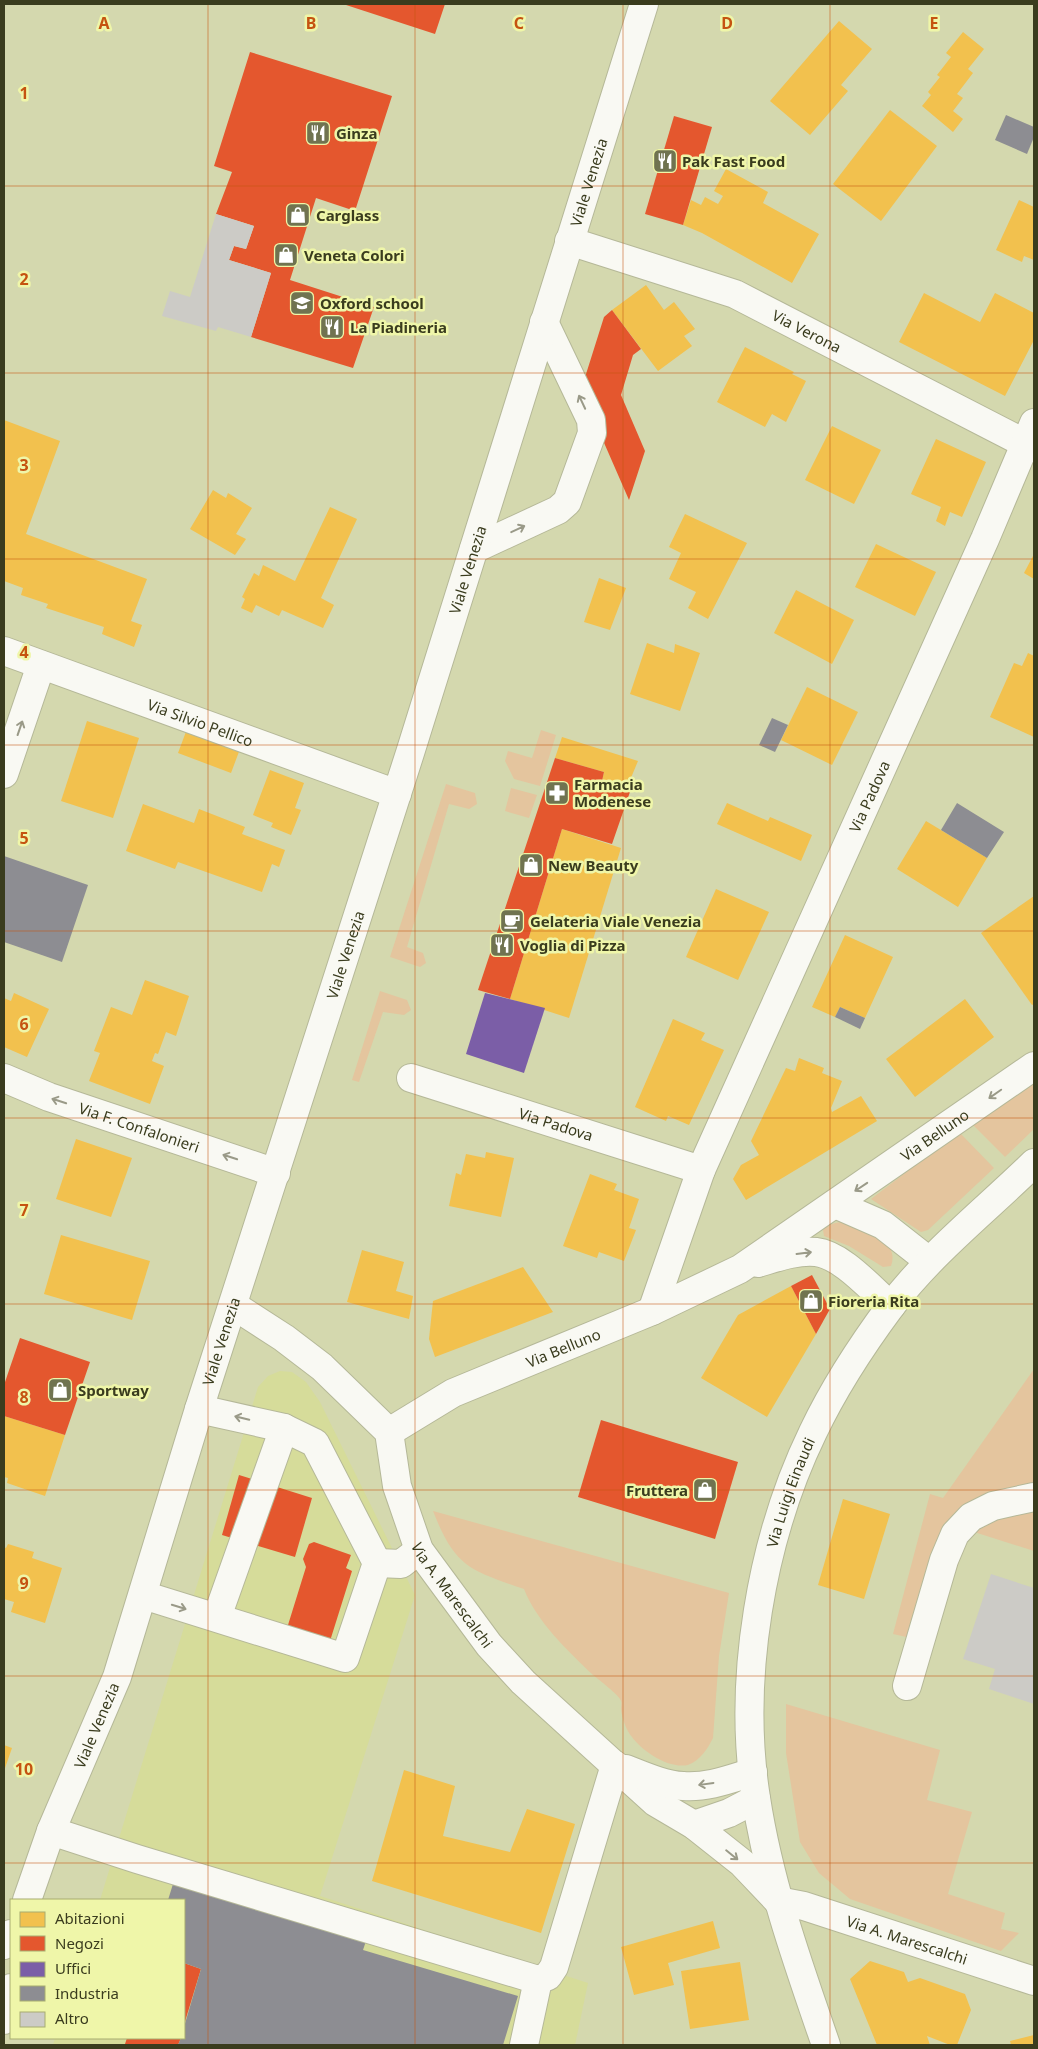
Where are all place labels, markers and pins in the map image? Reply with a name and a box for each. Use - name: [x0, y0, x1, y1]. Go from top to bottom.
- restaurant icon: Ginza: [305, 120, 331, 146]
- place label: Ginza: [336, 123, 377, 143]
- restaurant icon: Pak Fast Food: [652, 148, 678, 174]
- place label: Pak Fast Food: [682, 151, 785, 171]
- shop icon: Carglass: [285, 202, 311, 228]
- place label: Carglass: [316, 205, 379, 225]
- shop icon: Veneta Colori: [273, 242, 299, 268]
- place label: Veneta Colori: [304, 245, 405, 265]
- school or university icon: Oxford school: [289, 290, 315, 316]
- place label: Oxford school: [320, 293, 424, 313]
- restaurant icon: La Piadineria: [319, 314, 345, 340]
- place label: La Piadineria: [350, 317, 447, 337]
- place label: Farmacia Modenese: [574, 774, 651, 811]
- pharmacy icon: Farmacia Modenese: [544, 780, 570, 806]
- shop icon: New Beauty: [518, 852, 544, 878]
- place label: New Beauty: [548, 855, 639, 875]
- cafe icon: Gelateria Viale Venezia: [499, 908, 525, 934]
- place label: Gelateria Viale Venezia: [530, 911, 701, 931]
- restaurant icon: Voglia di Pizza: [489, 932, 515, 958]
- place label: Voglia di Pizza: [520, 935, 626, 955]
- shop icon: Fioreria Rita: [798, 1288, 824, 1314]
- place label: Fioreria Rita: [828, 1291, 919, 1311]
- shop icon: Sportway: [47, 1377, 73, 1403]
- place label: Sportway: [78, 1380, 149, 1400]
- shop icon: Fruttera: [692, 1477, 718, 1503]
- place label: Fruttera: [626, 1480, 688, 1500]

